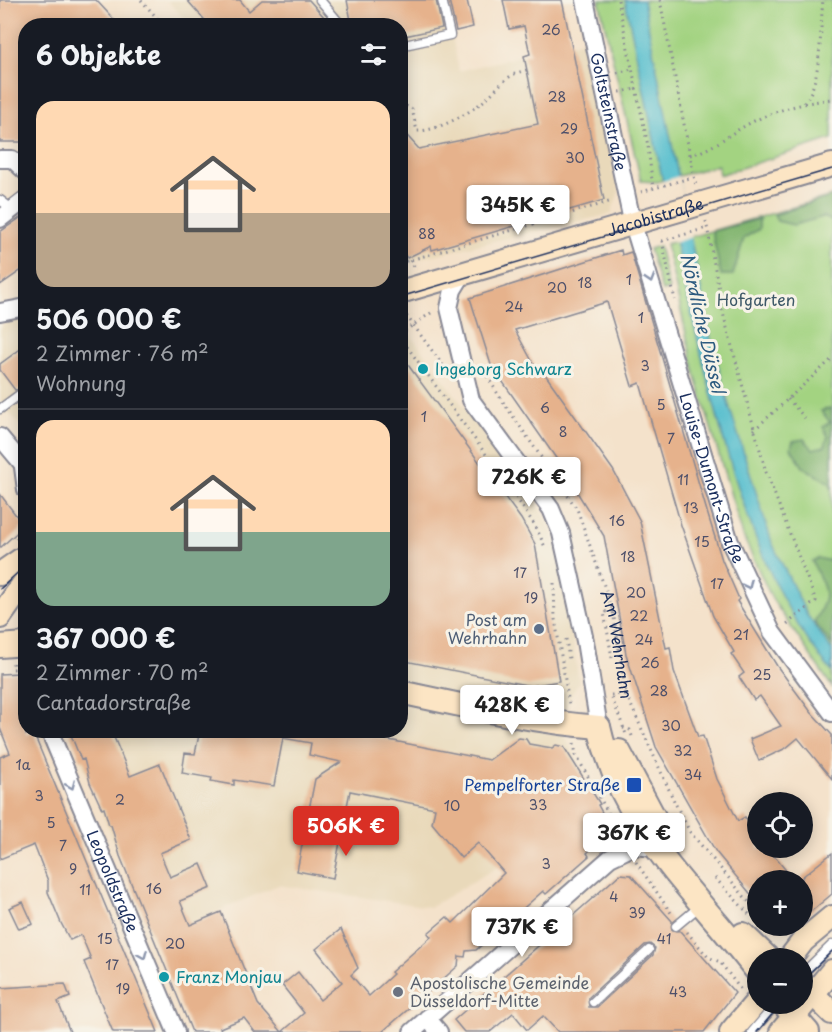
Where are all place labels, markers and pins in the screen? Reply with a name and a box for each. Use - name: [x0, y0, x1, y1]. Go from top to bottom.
- pin: 345K €: [469, 185, 567, 236]
- place label: Ingeborg Schwarz: [435, 356, 572, 380]
- marker: Ingeborg Schwarz: [416, 362, 430, 376]
- pin: 726K €: [480, 457, 578, 508]
- place label: Post am Wehrhahn: [448, 607, 527, 649]
- marker: Post am Wehrhahn: [532, 622, 546, 636]
- pin: 428K €: [463, 685, 561, 736]
- place label: Pempelforter Straße: [464, 772, 620, 796]
- marker: Pempelforter Straße: [625, 776, 643, 794]
- pin: 506K €: [297, 806, 395, 857]
- pin: 367K €: [585, 813, 683, 864]
- pin: 737K €: [473, 907, 571, 958]
- place label: Franz Monjau: [176, 964, 282, 988]
- marker: Franz Monjau: [157, 970, 171, 984]
- place label: Apostolische Gemeinde Düsseldorf-Mitte: [410, 970, 589, 1012]
- marker: Apostolische Gemeinde Düsseldorf-Mitte: [391, 985, 405, 999]

